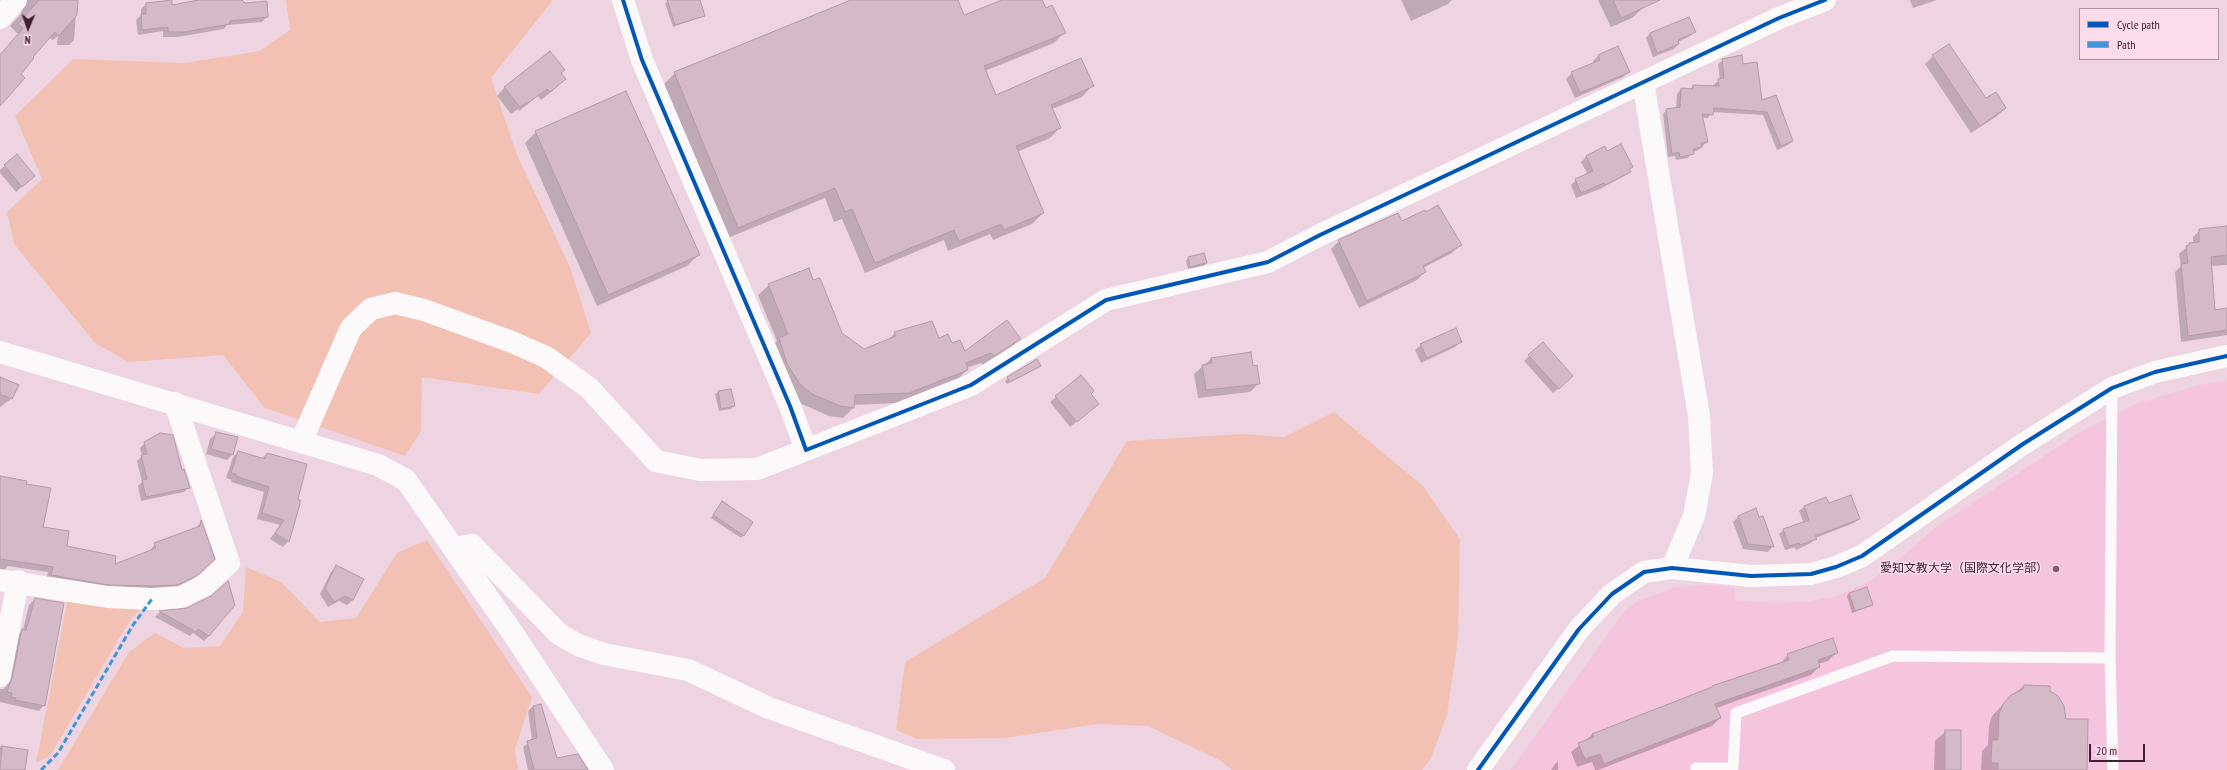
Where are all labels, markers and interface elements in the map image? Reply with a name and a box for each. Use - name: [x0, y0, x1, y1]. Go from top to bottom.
- north arrow: [8, 8, 48, 48]
- legend: [2079, 8, 2219, 60]
- text: Cycle path: [2117, 17, 2160, 32]
- text: N: [24, 33, 31, 47]
- text: Path: [2117, 37, 2135, 52]
- place label: 愛知文教大学（国際文化学部）: [1880, 562, 2048, 576]
- marker: 愛知文教大学（国際文化学部）: [2051, 564, 2061, 574]
- scale bar: [2091, 736, 2147, 762]
- text: 20 m: [2096, 743, 2117, 758]

